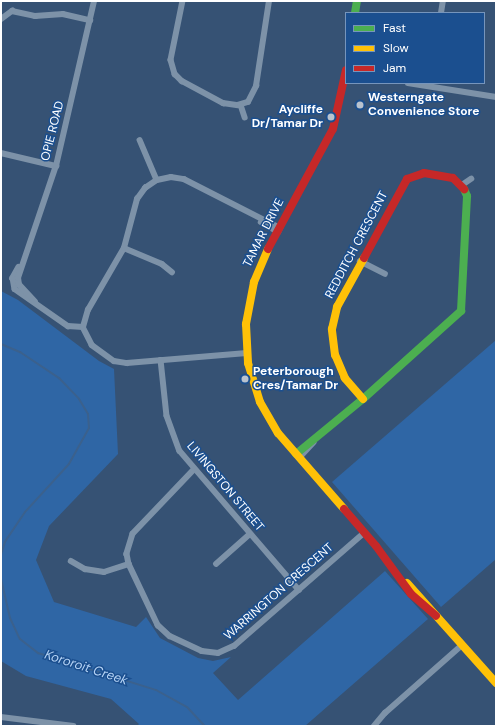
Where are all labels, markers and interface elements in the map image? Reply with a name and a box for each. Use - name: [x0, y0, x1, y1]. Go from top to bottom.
- legend: [345, 12, 485, 84]
- text: Fast: [383, 20, 406, 36]
- text: Slow: [383, 40, 409, 56]
- text: Jam: [383, 60, 406, 76]
- place label: Westerngate Convenience Store: [368, 91, 480, 119]
- street label: OPIE ROAD: [39, 100, 67, 162]
- marker: Westerngate Convenience Store: [355, 100, 365, 110]
- place label: Aycliffe Dr/Tamar Dr: [252, 103, 323, 131]
- marker: Aycliffe Dr/Tamar Dr: [326, 112, 336, 122]
- street label: REDDITCH CRESCENT: [323, 189, 391, 301]
- street label: TAMAR DRIVE: [241, 196, 287, 270]
- place label: Peterborough Cres/Tamar Dr: [253, 365, 338, 393]
- marker: Peterborough Cres/Tamar Dr: [240, 374, 250, 384]
- street label: LIVINGSTON STREET: [183, 439, 267, 535]
- street label: WARRINGTON CRESCENT: [221, 541, 337, 643]
- water label: Kororoit Creek: [42, 647, 130, 689]

